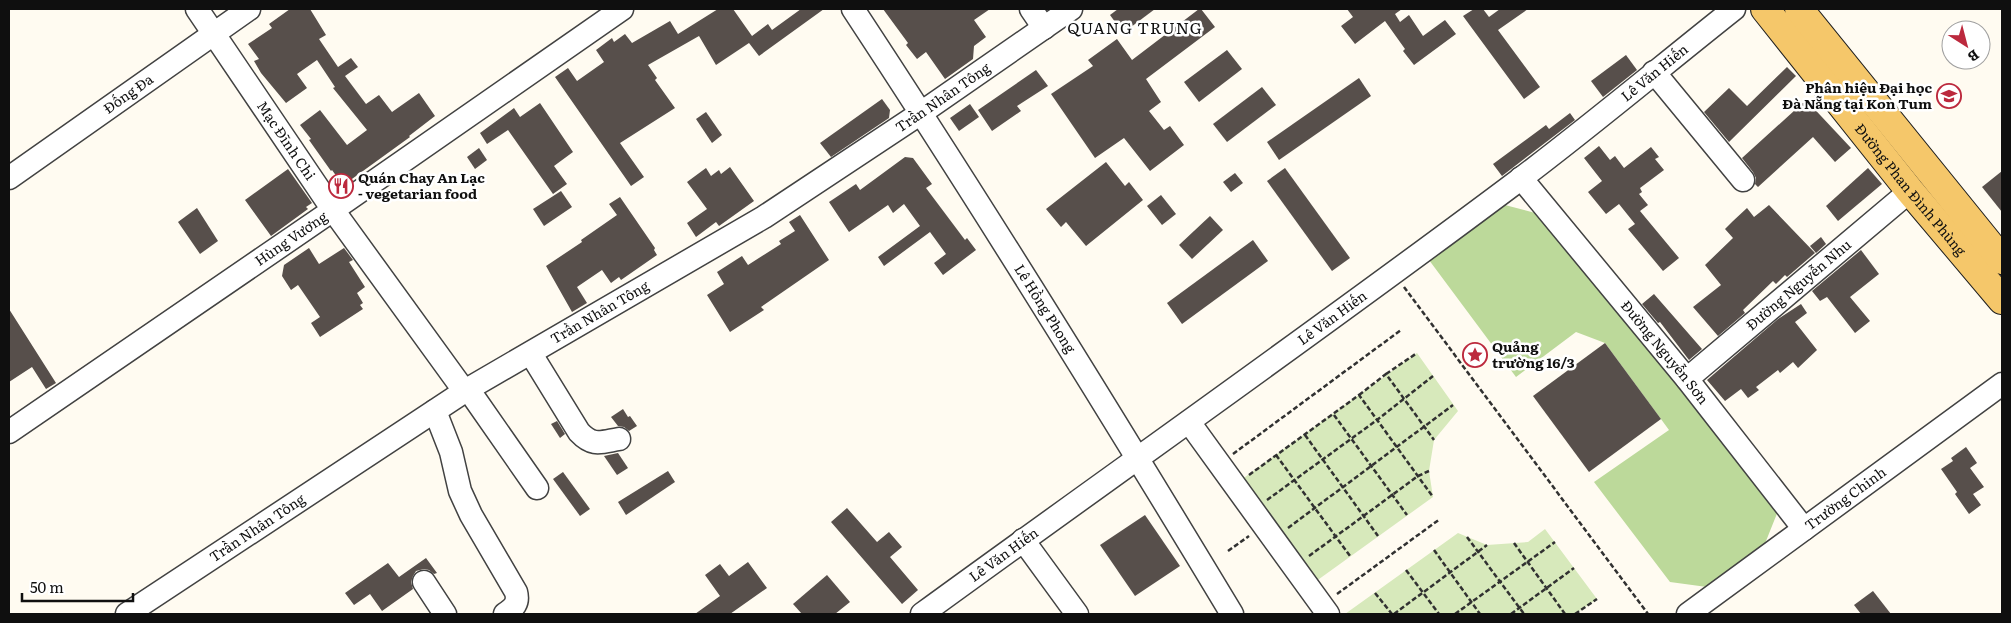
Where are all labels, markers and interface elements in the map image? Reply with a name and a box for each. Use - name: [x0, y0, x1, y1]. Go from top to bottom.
- district label: QUANG TRUNG: [1067, 15, 1203, 39]
- north arrow: [1941, 20, 1991, 70]
- street label: Lê Văn Hiến: [1616, 39, 1692, 105]
- text: B: [1964, 45, 1984, 67]
- street label: Trần Nhân Tông: [891, 57, 994, 136]
- street label: Đống Đa: [99, 68, 157, 118]
- place label: Phân hiệu Đại học Đà Nẵng tại Kon Tum: [1782, 77, 1932, 113]
- school or university icon: Phân hiệu Đại học Đà Nẵng tại Kon Tum: [1936, 83, 1962, 109]
- street label: Mạc Đĩnh Chi: [253, 97, 321, 184]
- street label: Đường Phan Đình Phùng: [1851, 119, 1971, 260]
- place label: Quán Chay An Lạc - vegetarian food: [358, 167, 485, 203]
- restaurant icon: Quán Chay An Lạc - vegetarian food: [328, 173, 354, 199]
- street label: Hùng Vương: [250, 206, 331, 270]
- street label: Đường Nguyễn Nhu: [1741, 234, 1855, 334]
- street label: Lê Hồng Phong: [1010, 260, 1081, 357]
- street label: Trần Nhân Tông: [546, 275, 652, 348]
- street label: Lê Văn Hiến: [1293, 285, 1370, 349]
- street label: Đường Nguyễn Sơn: [1617, 296, 1714, 408]
- place label: Quảng trường 16/3: [1492, 336, 1575, 372]
- place icon: Quảng trường 16/3: [1462, 342, 1488, 368]
- street label: Trường Chinh: [1800, 461, 1889, 535]
- street label: Trần Nhân Tông: [205, 488, 309, 566]
- street label: Lê Văn Hiến: [964, 522, 1042, 586]
- scale bar: [22, 570, 134, 602]
- text: 50 m: [30, 575, 64, 598]

